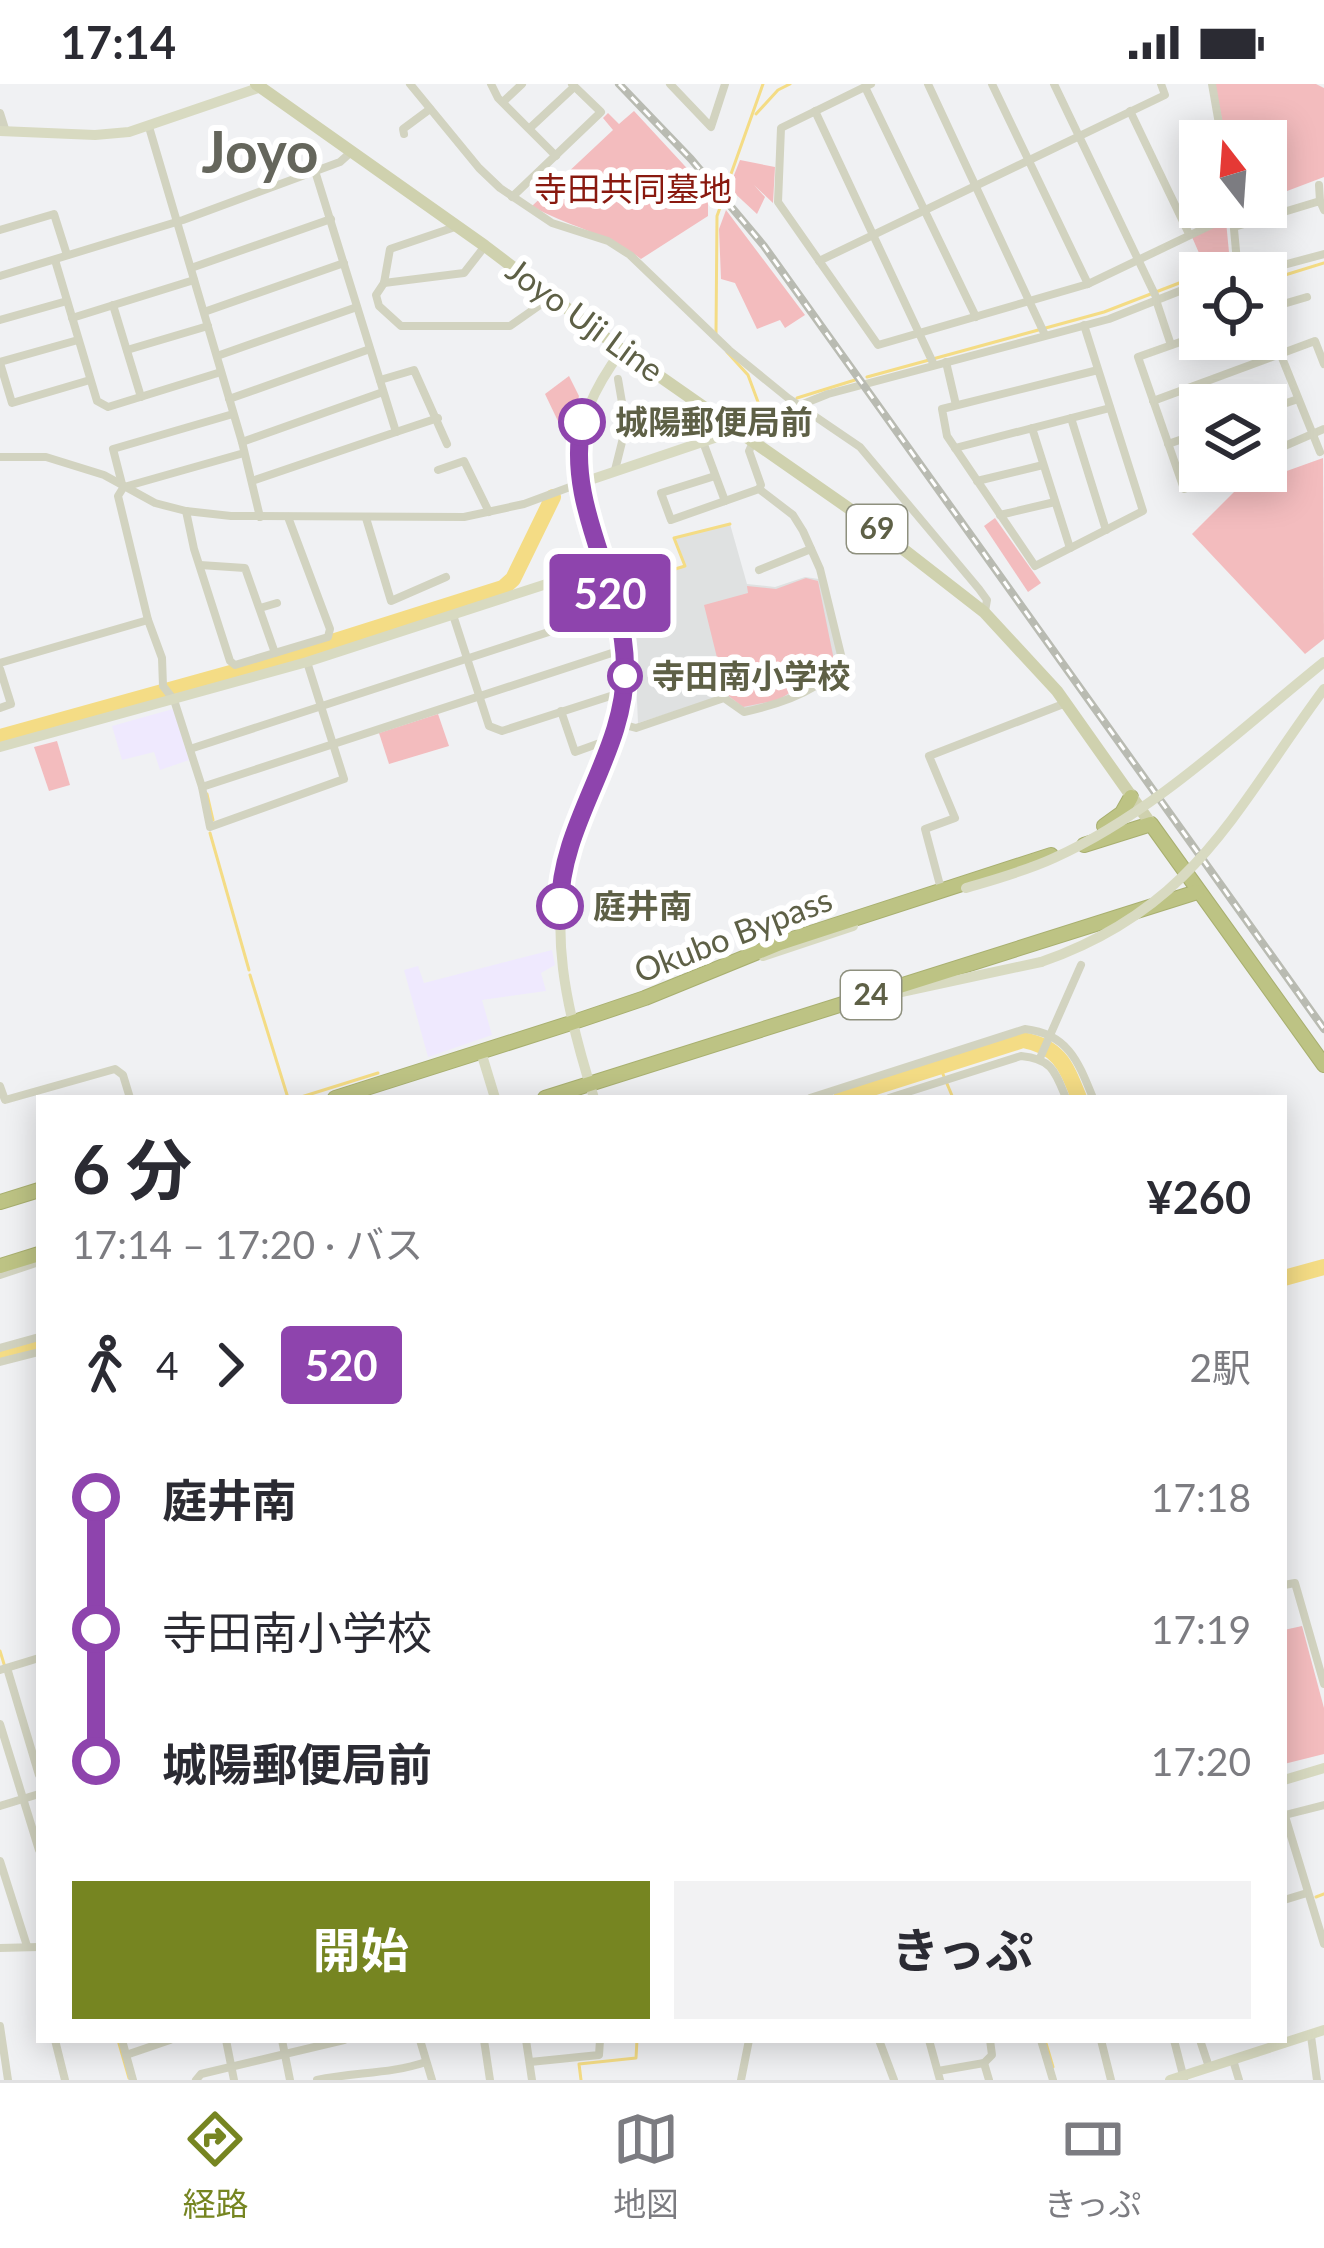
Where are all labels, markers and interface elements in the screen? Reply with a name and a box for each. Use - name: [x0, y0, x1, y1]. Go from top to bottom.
- text: 17:14: [60, 15, 176, 69]
- district label: Joyo: [201, 117, 319, 185]
- north arrow: [1179, 120, 1287, 228]
- map controls: [1179, 120, 1287, 492]
- park label: 寺田共同墓地: [534, 168, 732, 208]
- street label: Joyo Uji Line: [499, 249, 672, 389]
- button: locate: [1179, 252, 1287, 360]
- button: layers: [1179, 384, 1287, 492]
- marker: 城陽郵便局前: [560, 400, 604, 444]
- place label: 城陽郵便局前: [615, 401, 813, 441]
- road number: 69: [847, 505, 907, 553]
- line badge: 520: [541, 554, 679, 632]
- text: 520: [573, 568, 647, 618]
- place label: 寺田南小学校: [652, 655, 850, 695]
- marker: 寺田南小学校: [609, 660, 641, 692]
- street label: Okubo Bypass: [628, 878, 837, 990]
- marker: 庭井南: [538, 884, 582, 928]
- place label: 庭井南: [593, 885, 692, 925]
- road number: 24: [841, 971, 901, 1019]
- text: 6 分: [72, 1129, 192, 1208]
- text: ¥260: [1147, 1170, 1251, 1224]
- text: 17:14 – 17:20 · バス: [72, 1221, 423, 1267]
- icon: walk: [72, 1332, 138, 1398]
- icon: forward: [197, 1332, 263, 1398]
- text: 520: [305, 1340, 378, 1390]
- text: 4: [156, 1342, 179, 1388]
- text: 2駅: [1189, 1344, 1251, 1390]
- text: 庭井南: [162, 1473, 297, 1527]
- text: 17:18: [1151, 1474, 1251, 1520]
- text: 寺田南小学校: [162, 1605, 432, 1659]
- text: 17:19: [1151, 1606, 1251, 1652]
- text: 城陽郵便局前: [162, 1737, 432, 1791]
- text: 17:20: [1151, 1738, 1251, 1784]
- button: 開始: [72, 1881, 650, 2019]
- button: きっぷ: [674, 1881, 1251, 2019]
- tab: 経路: [182, 2106, 248, 2226]
- tab: 地図: [613, 2106, 679, 2226]
- tab: きっぷ: [1044, 2106, 1142, 2226]

